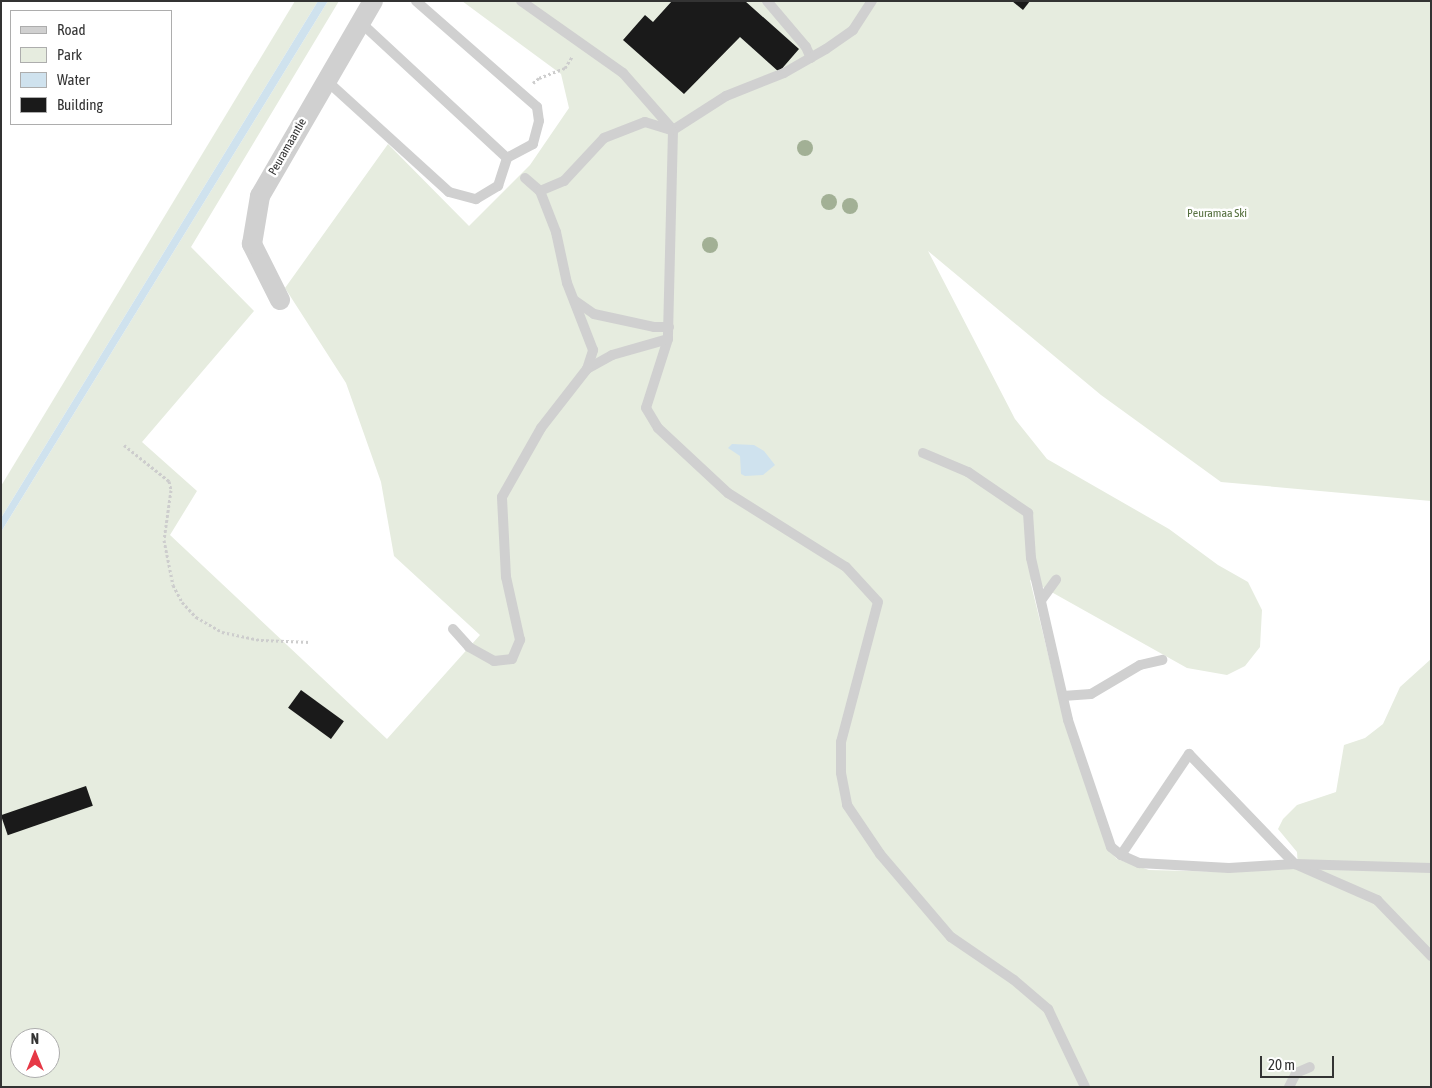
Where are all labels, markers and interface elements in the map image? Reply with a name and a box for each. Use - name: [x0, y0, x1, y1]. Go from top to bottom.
- legend: [10, 10, 172, 125]
- text: Road: [57, 21, 86, 38]
- text: Park: [57, 46, 82, 63]
- text: Water: [57, 71, 90, 88]
- text: Building: [57, 96, 103, 113]
- street label: Peuramaantie: [266, 116, 310, 178]
- park label: Peuramaa Ski: [1187, 207, 1247, 221]
- north arrow: [10, 1028, 60, 1078]
- text: N: [31, 1031, 39, 1047]
- scale bar: [1262, 1046, 1336, 1078]
- text: 20 m: [1268, 1056, 1295, 1073]

